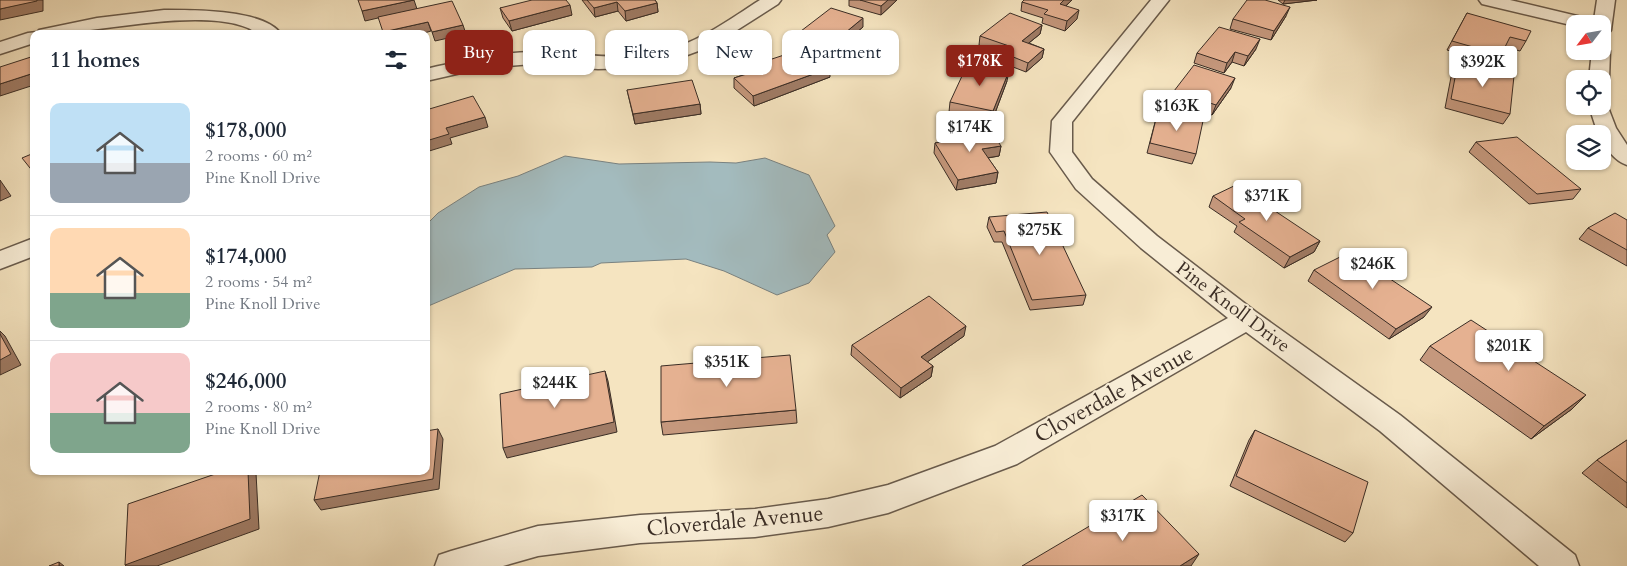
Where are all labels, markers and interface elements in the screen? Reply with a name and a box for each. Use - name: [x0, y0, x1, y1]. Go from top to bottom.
- north arrow: [1566, 15, 1611, 60]
- map controls: [1566, 15, 1611, 170]
- chip: Buy: [445, 30, 513, 75]
- chip: Rent: [523, 30, 595, 75]
- chip: Filters: [605, 30, 688, 75]
- chip: New: [698, 30, 772, 75]
- chip: Apartment: [782, 30, 899, 75]
- pin: $178K: [945, 44, 1015, 87]
- text: 11 homes: [50, 46, 140, 75]
- icon: filters: [382, 46, 410, 74]
- pin: $392K: [1448, 46, 1518, 88]
- text: $178K: [957, 50, 1003, 72]
- text: $392K: [1460, 51, 1506, 73]
- button: locate: [1566, 70, 1611, 115]
- pin: $163K: [1142, 90, 1212, 132]
- text: $163K: [1154, 95, 1200, 117]
- pin: $174K: [935, 110, 1005, 153]
- text: $178,000: [205, 116, 286, 145]
- text: $174K: [947, 116, 993, 138]
- icon: home: [90, 123, 150, 183]
- button: layers: [1566, 125, 1611, 170]
- text: 2 rooms · 60 m²: [205, 145, 312, 167]
- text: Pine Knoll Drive: [205, 167, 320, 189]
- pin: $371K: [1232, 180, 1302, 222]
- text: $371K: [1244, 185, 1290, 207]
- pin: $275K: [1005, 214, 1075, 256]
- text: $275K: [1017, 219, 1063, 241]
- text: $174,000: [205, 242, 286, 271]
- icon: home: [90, 248, 150, 308]
- pin: $246K: [1338, 248, 1408, 290]
- text: $246K: [1350, 253, 1396, 275]
- street label: Pine Knoll Drive: [1170, 255, 1296, 359]
- text: 2 rooms · 54 m²: [205, 271, 312, 293]
- text: Pine Knoll Drive: [205, 293, 320, 315]
- pin: $201K: [1474, 330, 1544, 372]
- text: $201K: [1486, 335, 1532, 357]
- street label: Cloverdale Avenue: [1029, 338, 1199, 450]
- pin: $351K: [692, 346, 762, 388]
- text: $351K: [704, 351, 750, 373]
- pin: $244K: [520, 366, 590, 409]
- text: $246,000: [205, 367, 286, 396]
- text: $244K: [532, 372, 578, 394]
- icon: home: [90, 373, 150, 433]
- text: 2 rooms · 80 m²: [205, 396, 312, 418]
- text: Pine Knoll Drive: [205, 418, 320, 440]
- street label: Cloverdale Avenue: [645, 498, 825, 544]
- pin: $317K: [1088, 500, 1158, 542]
- text: $317K: [1100, 505, 1146, 527]

